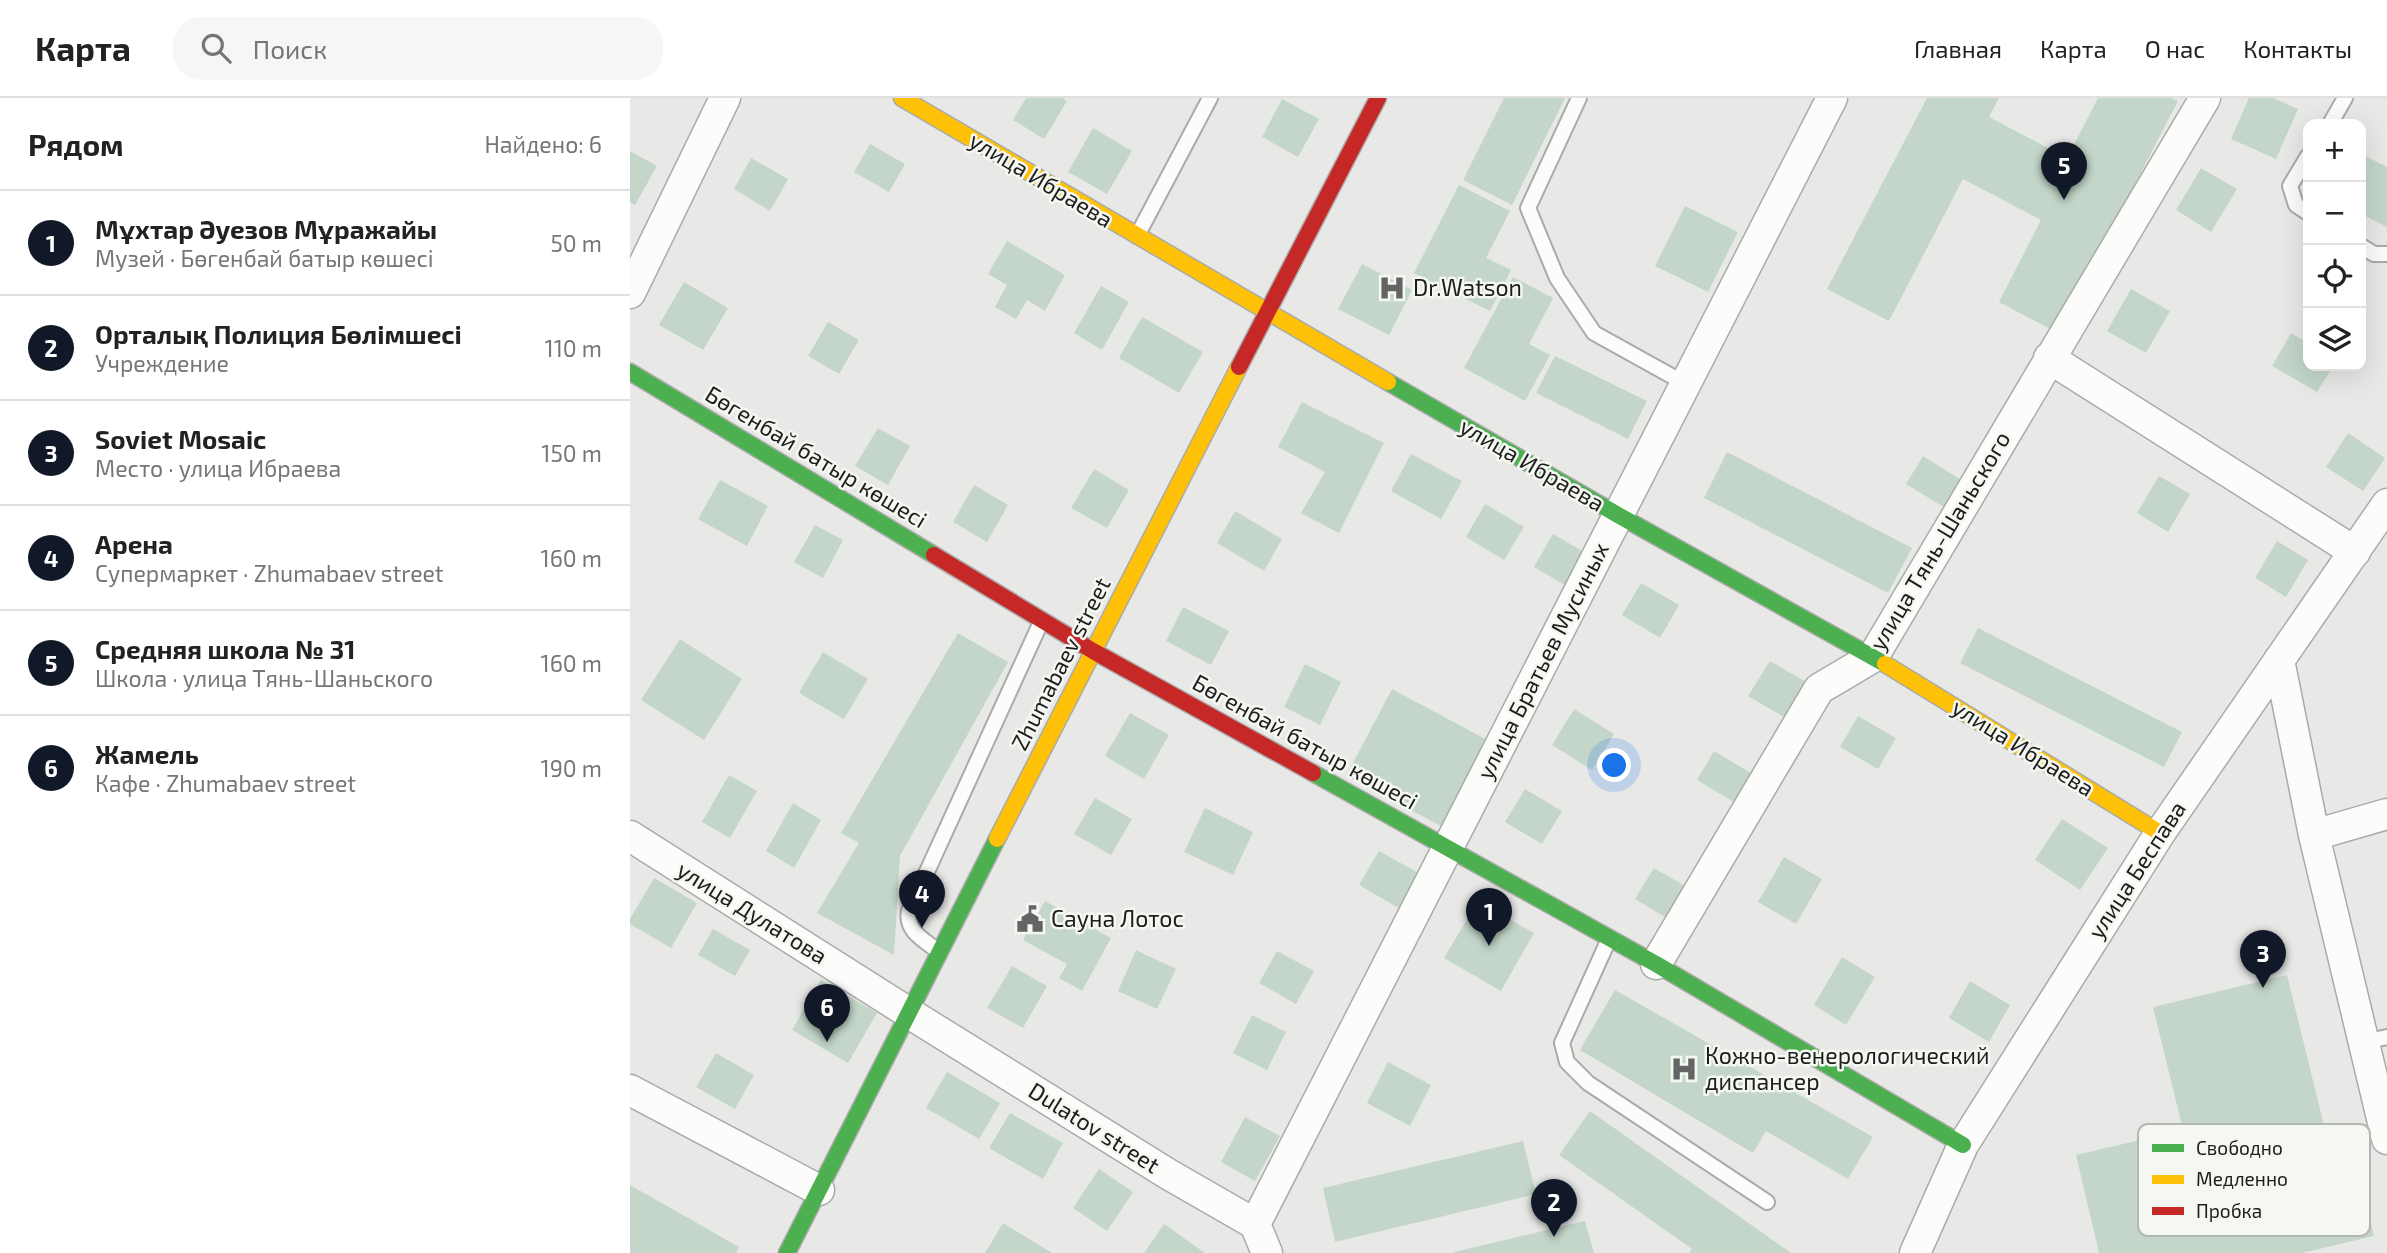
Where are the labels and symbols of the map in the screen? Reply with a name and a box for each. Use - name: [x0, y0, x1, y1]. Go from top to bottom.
- street label: улица Ибраева: [964, 125, 1118, 234]
- pin: 5: [2041, 142, 2087, 200]
- hospital icon: Dr.Watson: [1377, 273, 1407, 303]
- place label: Dr.Watson: [1413, 273, 1522, 301]
- street label: Бөгенбай батыр көшесі: [701, 379, 932, 533]
- street label: улица Ибраева: [1455, 411, 1610, 518]
- street label: улица Тянь-Шаньского: [1863, 426, 2016, 656]
- street label: улица Братьев Мусиных: [1470, 537, 1615, 784]
- street label: Zhumabaev street: [1005, 572, 1116, 755]
- street label: Бөгенбай батыр көшесі: [1188, 667, 1423, 815]
- street label: улица Ибраева: [1947, 692, 2100, 803]
- your location: [1597, 748, 1631, 782]
- street label: улица Беспава: [2081, 795, 2192, 944]
- street label: улица Дулатова: [672, 855, 833, 970]
- pin: 4: [899, 870, 945, 928]
- pin: 1: [1466, 888, 1512, 946]
- public building icon: Сауна Лотос: [1015, 904, 1045, 934]
- place label: Сауна Лотос: [1051, 904, 1184, 933]
- pin: 3: [2240, 930, 2286, 988]
- pin: 6: [804, 984, 850, 1042]
- place label: Кожно-венерологический диспансер: [1705, 1041, 1990, 1095]
- hospital icon: Кожно-венерологический диспансер: [1669, 1054, 1699, 1084]
- street label: Dulatov street: [1024, 1076, 1165, 1179]
- legend: [2138, 1124, 2370, 1236]
- text: Свободно: [2196, 1136, 2283, 1159]
- text: Медленно: [2196, 1167, 2288, 1190]
- pin: 2: [1531, 1179, 1577, 1237]
- text: Пробка: [2196, 1199, 2262, 1222]

